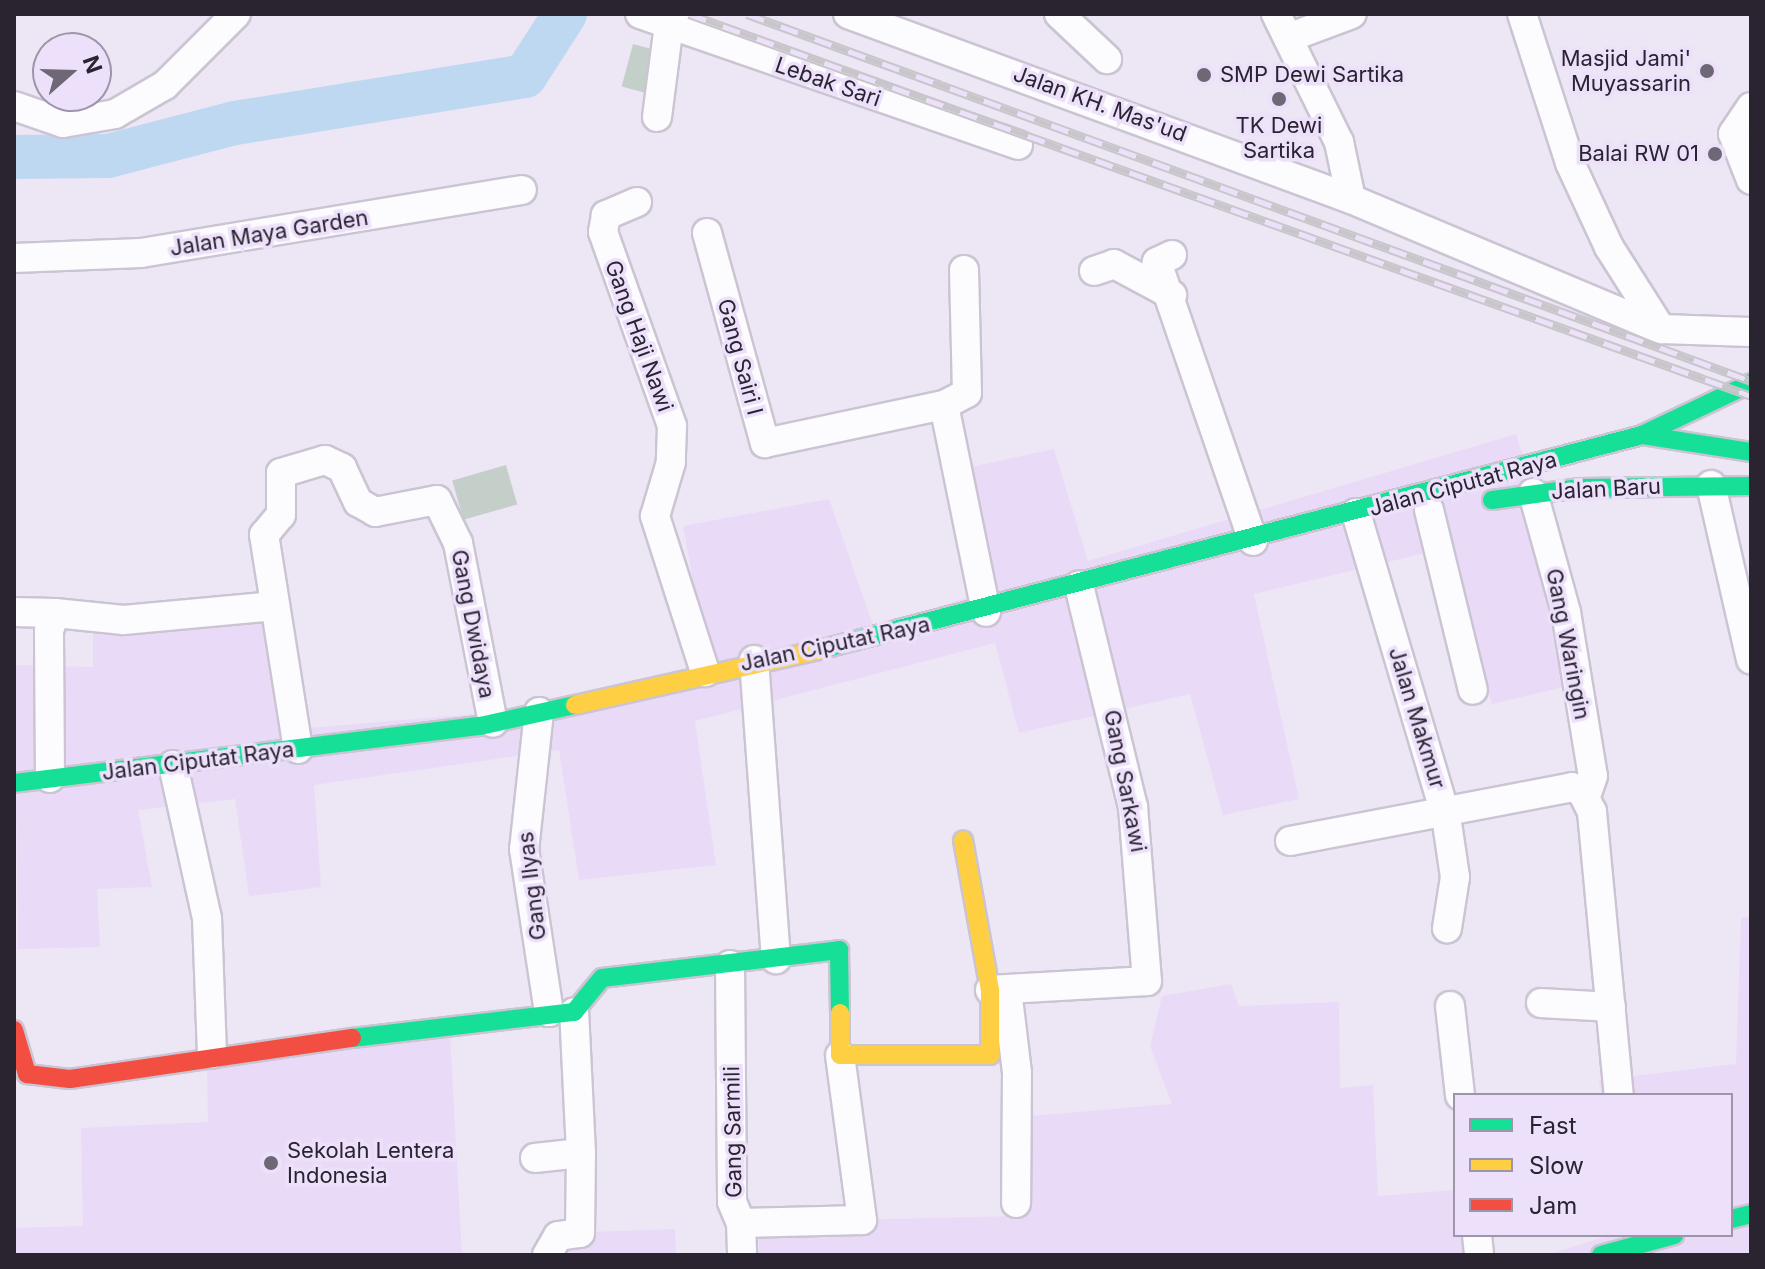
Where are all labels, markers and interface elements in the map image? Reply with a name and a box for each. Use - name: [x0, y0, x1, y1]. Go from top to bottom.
- north arrow: [32, 32, 112, 112]
- place label: Masjid Jami' Muyassarin: [1561, 45, 1691, 96]
- text: N: [78, 52, 108, 77]
- street label: Lebak Sari: [772, 52, 884, 112]
- street label: Jalan KH. Mas'ud: [1010, 60, 1190, 148]
- place label: SMP Dewi Sartika: [1220, 62, 1404, 88]
- marker: Masjid Jami' Muyassarin: [1698, 62, 1716, 80]
- marker: SMP Dewi Sartika: [1195, 66, 1213, 84]
- marker: TK Dewi Sartika: [1270, 90, 1288, 108]
- place label: TK Dewi Sartika: [1236, 112, 1322, 164]
- place label: Balai RW 01: [1578, 141, 1699, 167]
- marker: Balai RW 01: [1706, 145, 1724, 163]
- street label: Jalan Maya Garden: [168, 204, 370, 262]
- street label: Gang Haji Nawi: [599, 257, 679, 415]
- street label: Gang Sairi I: [712, 296, 768, 418]
- street label: Jalan Ciputat Raya: [1366, 446, 1560, 522]
- street label: Jalan Baru: [1550, 473, 1662, 505]
- street label: Gang Dwidaya: [446, 547, 500, 701]
- street label: Gang Waringin: [1540, 566, 1596, 722]
- street label: Jalan Ciputat Raya: [738, 611, 932, 677]
- street label: Jalan Makmur: [1383, 644, 1451, 792]
- street label: Gang Sarkawi: [1098, 708, 1152, 854]
- street label: Jalan Ciputat Raya: [100, 736, 296, 786]
- street label: Gang Ilyas: [512, 830, 552, 942]
- street label: Gang Sarmili: [719, 1066, 747, 1198]
- legend: [1453, 1093, 1733, 1237]
- text: Fast: [1529, 1111, 1577, 1140]
- place label: Sekolah Lentera Indonesia: [287, 1137, 454, 1188]
- text: Slow: [1529, 1151, 1584, 1180]
- marker: Sekolah Lentera Indonesia: [262, 1154, 280, 1172]
- text: Jam: [1529, 1191, 1577, 1220]

